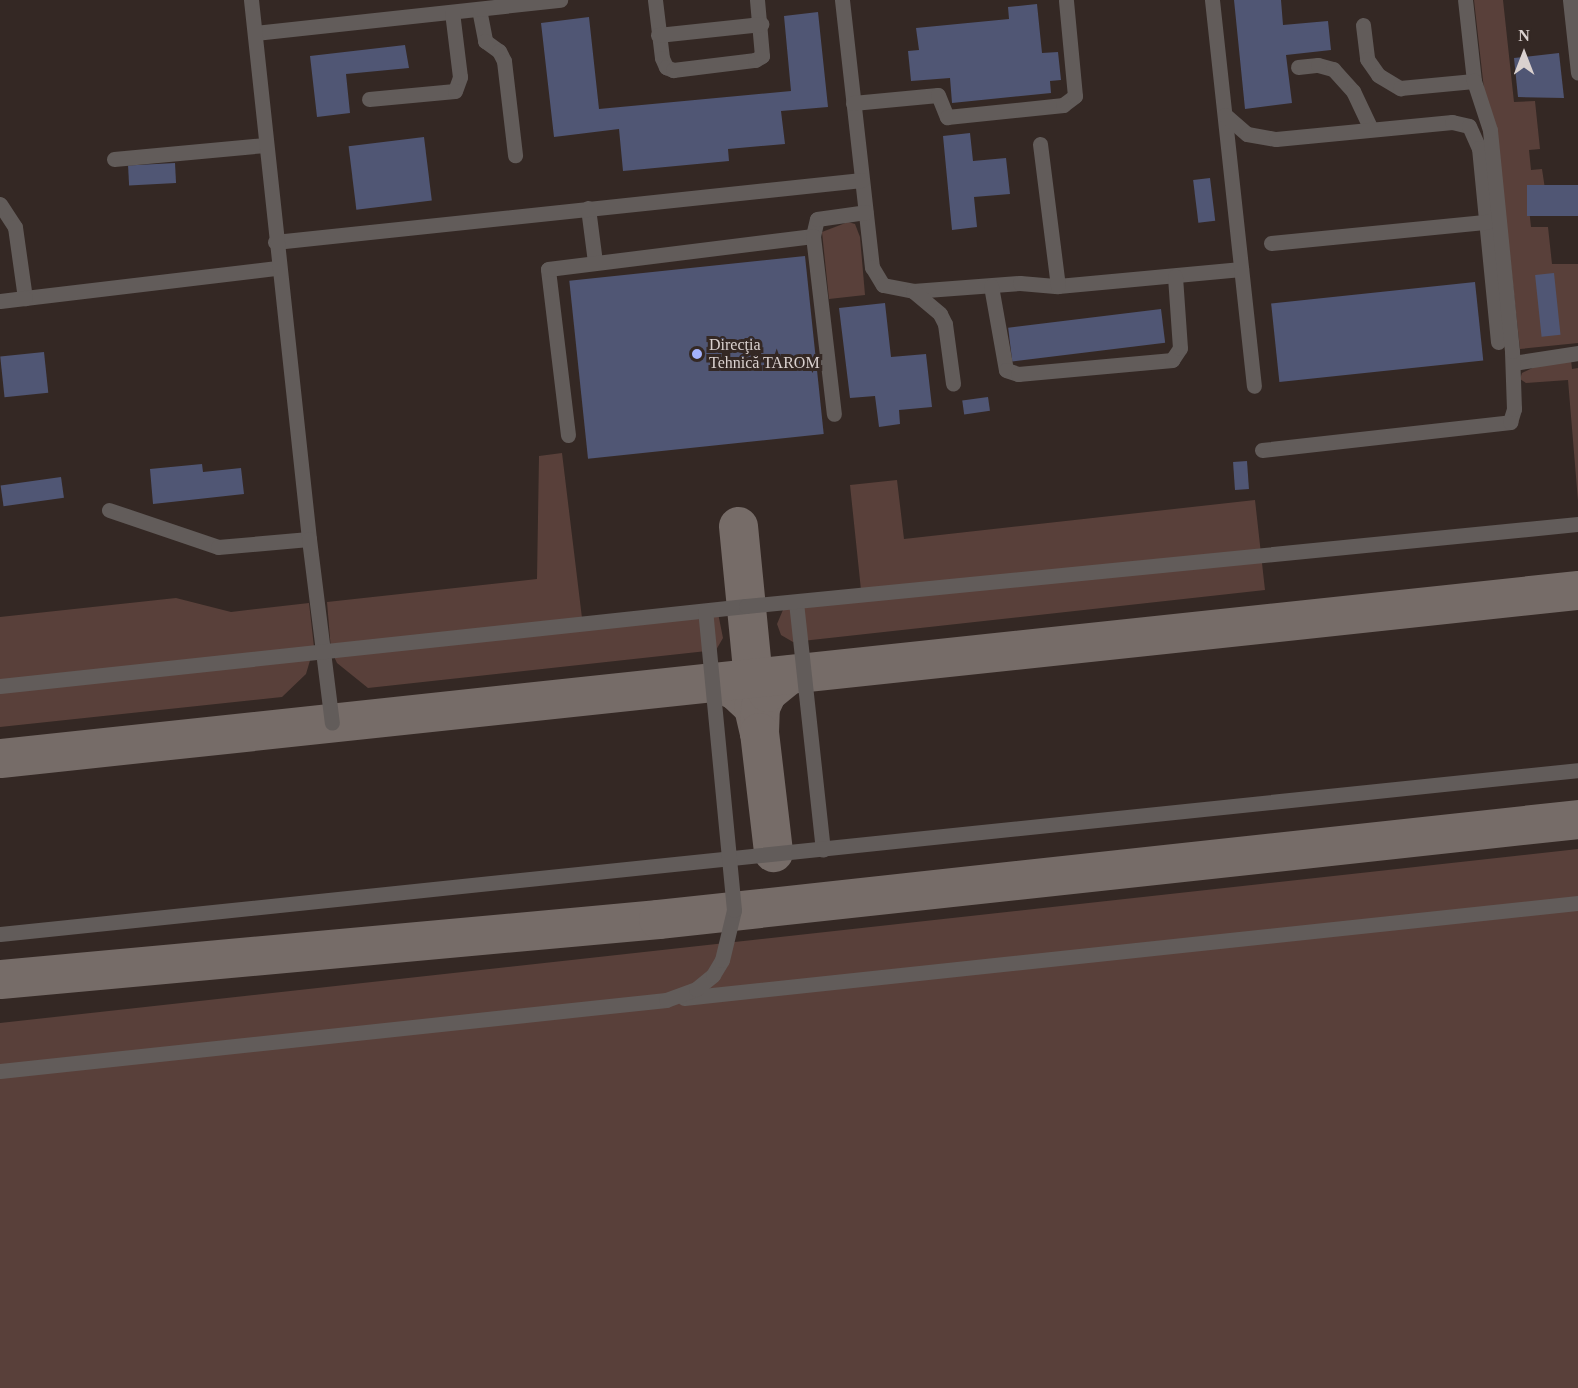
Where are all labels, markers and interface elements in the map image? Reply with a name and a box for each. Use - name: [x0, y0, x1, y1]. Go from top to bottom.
- north arrow: [1494, 24, 1554, 84]
- text: N: [1518, 27, 1530, 44]
- place label: Direcţia Tehnică TAROM: [709, 335, 820, 373]
- marker: Direcţia Tehnică TAROM: [690, 347, 704, 361]

